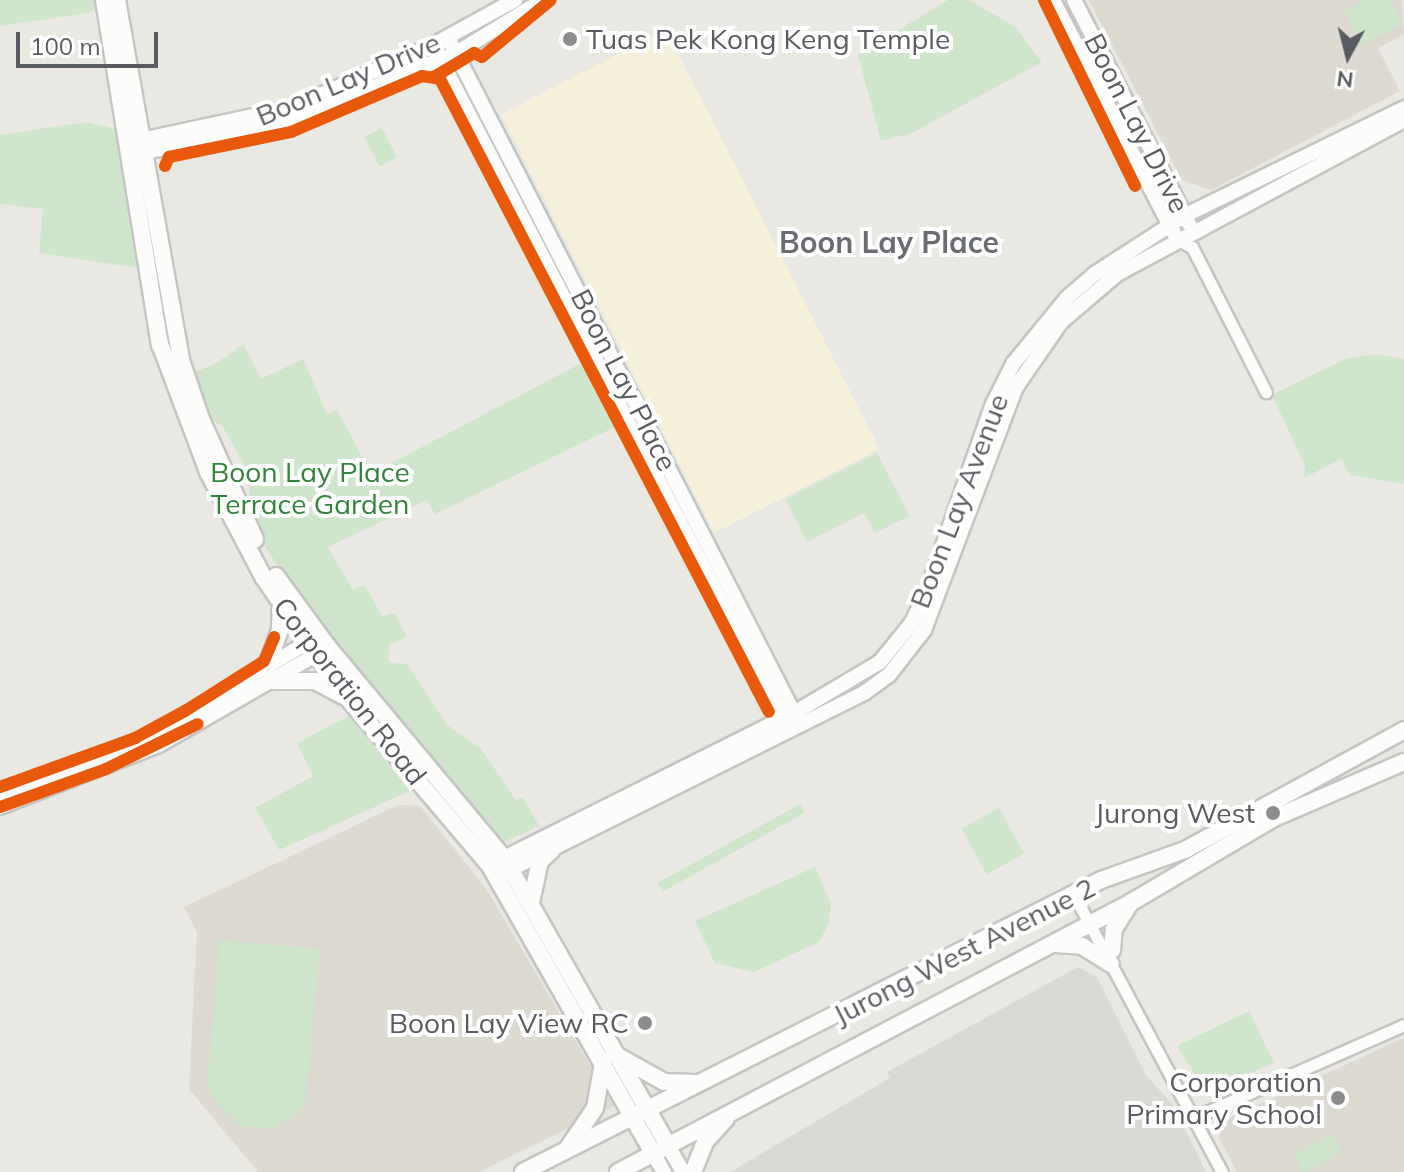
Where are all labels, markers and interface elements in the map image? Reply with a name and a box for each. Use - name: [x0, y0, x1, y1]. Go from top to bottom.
- scale bar: [20, 16, 162, 66]
- north arrow: [1308, 16, 1388, 96]
- place label: Tuas Pek Kong Keng Temple: [586, 22, 950, 56]
- street label: Boon Lay Drive: [251, 25, 445, 133]
- street label: Boon Lay Drive: [1077, 28, 1197, 218]
- marker: Tuas Pek Kong Keng Temple: [561, 30, 579, 48]
- text: 100 m: [30, 31, 101, 61]
- text: N: [1335, 65, 1355, 95]
- district label: Boon Lay Place: [779, 224, 999, 260]
- street label: Boon Lay Place: [564, 284, 684, 476]
- street label: Boon Lay Avenue: [903, 389, 1015, 613]
- park label: Boon Lay Place Terrace Garden: [210, 455, 410, 521]
- street label: Corporation Road: [266, 591, 434, 791]
- place label: Jurong West: [1095, 796, 1255, 830]
- marker: Jurong West: [1262, 802, 1284, 824]
- street label: Jurong West Avenue 2: [828, 870, 1100, 1032]
- place label: Boon Lay View RC: [389, 1006, 629, 1040]
- marker: Boon Lay View RC: [636, 1014, 654, 1032]
- place label: Corporation Primary School: [1126, 1065, 1322, 1131]
- marker: Corporation Primary School: [1329, 1089, 1347, 1107]

